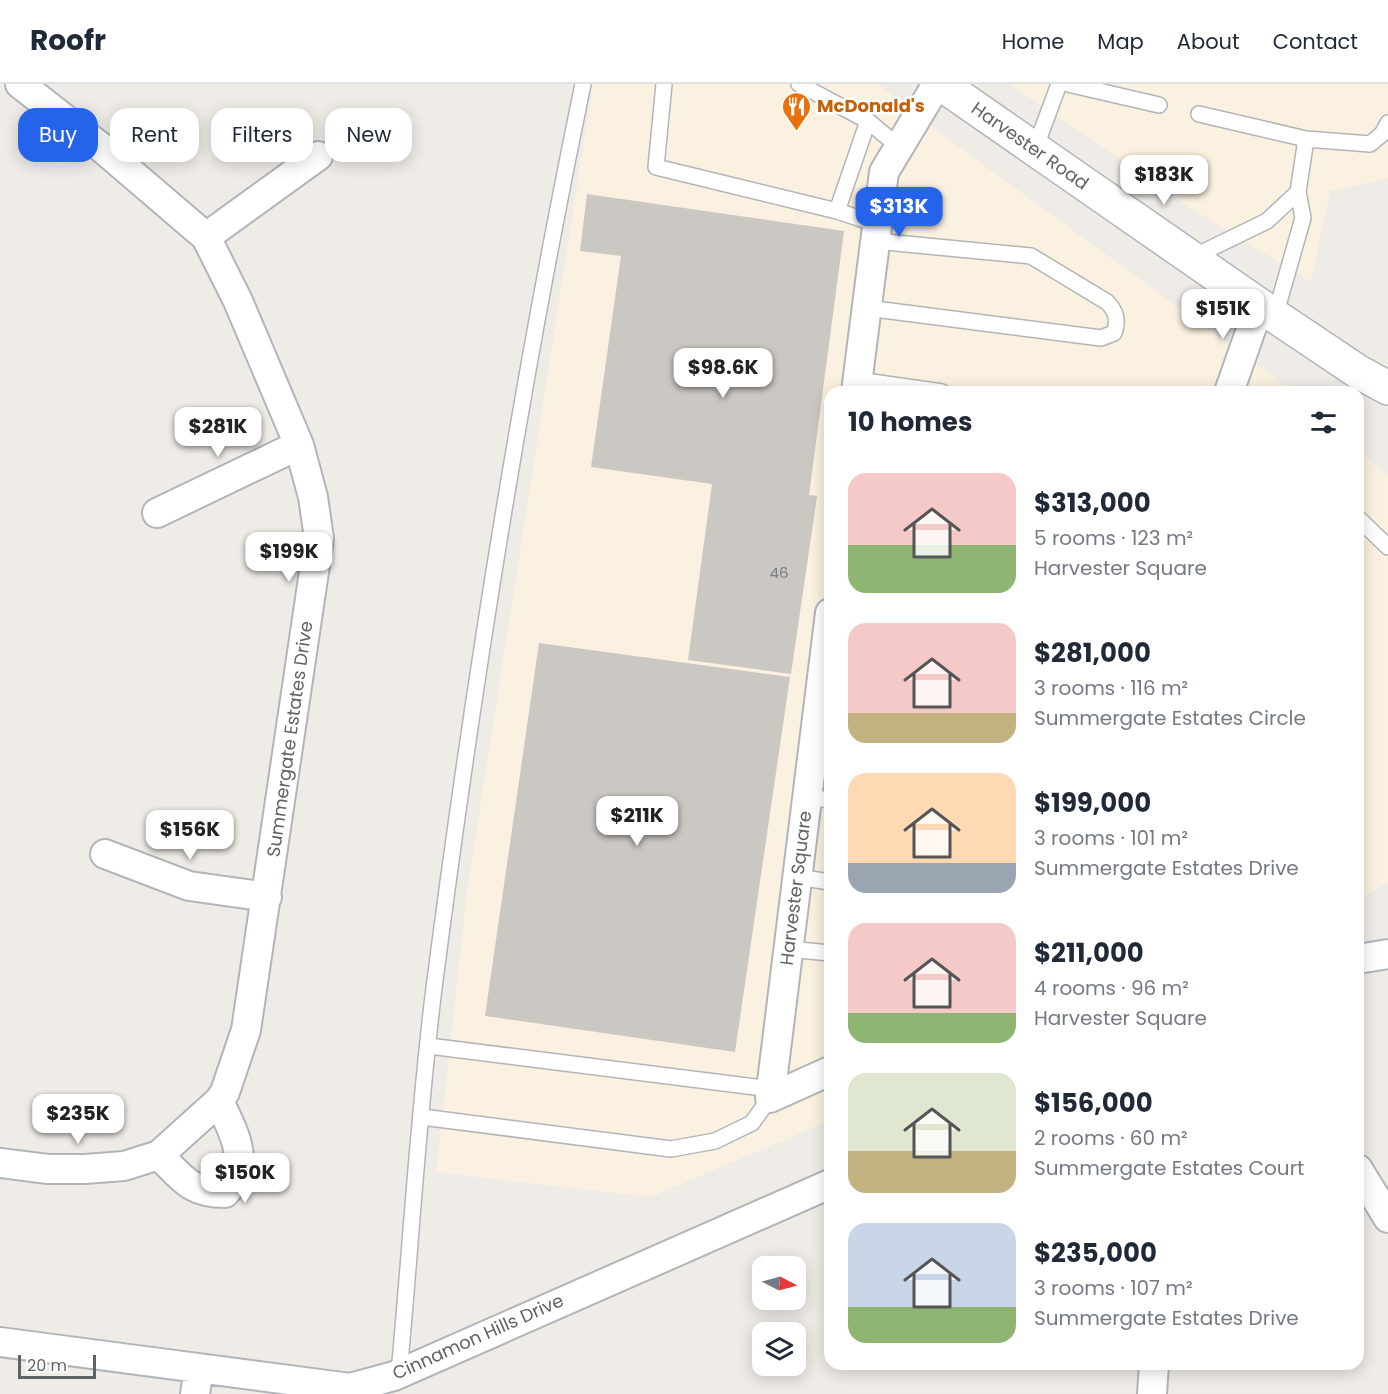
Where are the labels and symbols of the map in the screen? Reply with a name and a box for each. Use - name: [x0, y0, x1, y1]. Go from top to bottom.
- restaurant icon: McDonald's: [780, 90, 812, 132]
- place label: McDonald's: [817, 93, 925, 118]
- street label: Harvester Road: [967, 96, 1094, 195]
- pin: $183K: [1122, 155, 1206, 206]
- pin: $313K: [857, 187, 941, 238]
- pin: $151K: [1181, 289, 1265, 340]
- pin: $98.6K: [674, 348, 772, 399]
- pin: $281K: [176, 407, 260, 458]
- pin: $199K: [247, 532, 331, 583]
- house number: 46: [770, 562, 788, 583]
- street label: Summergate Estates Drive: [261, 619, 318, 859]
- pin: $211K: [595, 796, 679, 847]
- street label: Harvester Square: [774, 809, 817, 967]
- pin: $156K: [148, 810, 232, 861]
- pin: $235K: [36, 1094, 120, 1145]
- pin: $150K: [203, 1153, 287, 1204]
- north arrow: [752, 1256, 806, 1310]
- street label: Cinnamon Hills Drive: [388, 1288, 567, 1386]
- scale bar: [18, 1352, 96, 1380]

